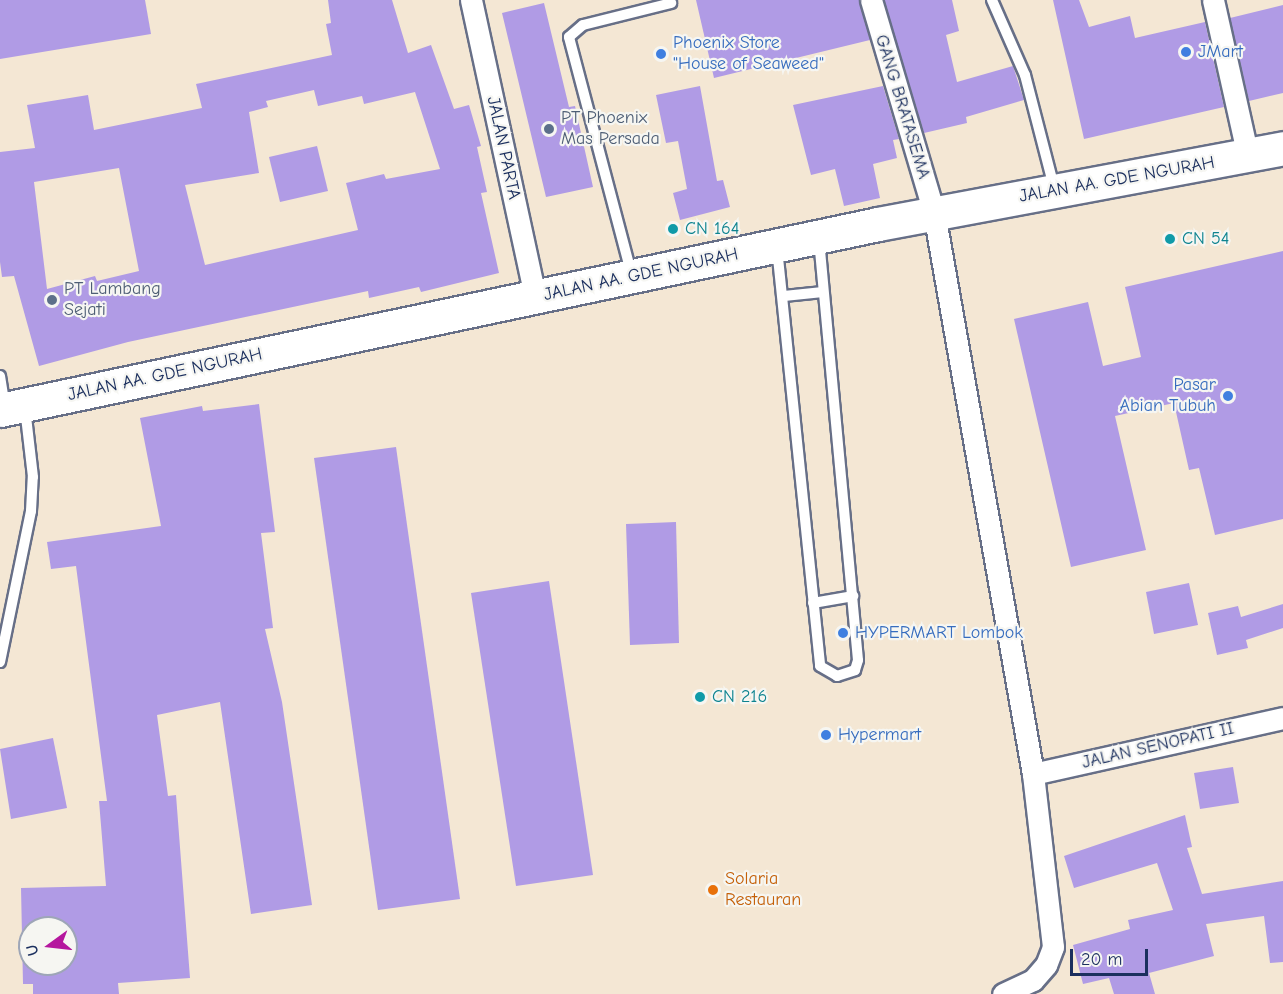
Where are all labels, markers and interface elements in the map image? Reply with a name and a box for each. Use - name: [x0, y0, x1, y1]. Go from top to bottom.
- street label: GANG BRATASEMA: [870, 32, 934, 182]
- place label: Phoenix Store "House of Seaweed": [673, 33, 824, 76]
- place label: JMart: [1198, 41, 1243, 63]
- marker: JMart: [1179, 45, 1193, 59]
- marker: Phoenix Store "House of Seaweed": [654, 47, 668, 61]
- street label: JALAN PARTA: [482, 94, 524, 202]
- place label: PT Phoenix Mas Persada: [561, 108, 660, 150]
- marker: PT Phoenix Mas Persada: [542, 122, 556, 136]
- street label: JALAN AA. GDE NGURAH: [1018, 152, 1216, 208]
- place label: CN 164: [685, 218, 740, 240]
- marker: CN 164: [666, 222, 680, 236]
- place label: CN 54: [1182, 228, 1229, 250]
- marker: CN 54: [1163, 232, 1177, 246]
- street label: JALAN AA. GDE NGURAH: [542, 244, 740, 306]
- place label: PT Lambang Sejati: [64, 279, 161, 322]
- marker: PT Lambang Sejati: [45, 293, 59, 307]
- street label: JALAN AA. GDE NGURAH: [66, 344, 264, 406]
- place label: Pasar Abian Tubuh: [1120, 375, 1216, 418]
- marker: Pasar Abian Tubuh: [1221, 389, 1235, 403]
- place label: HYPERMART Lombok: [855, 622, 1023, 644]
- marker: HYPERMART Lombok: [836, 626, 850, 640]
- place label: CN 216: [712, 686, 767, 708]
- marker: CN 216: [693, 690, 707, 704]
- street label: JALAN SENOPATI II: [1080, 718, 1236, 774]
- place label: Hypermart: [838, 724, 921, 746]
- marker: Hypermart: [819, 728, 833, 742]
- place label: Solaria Restauran: [725, 869, 801, 912]
- marker: Solaria Restauran: [706, 883, 720, 897]
- north arrow: [18, 916, 78, 976]
- scale bar: [1073, 937, 1151, 975]
- text: U: [22, 943, 43, 958]
- text: 20 m: [1081, 949, 1122, 970]

